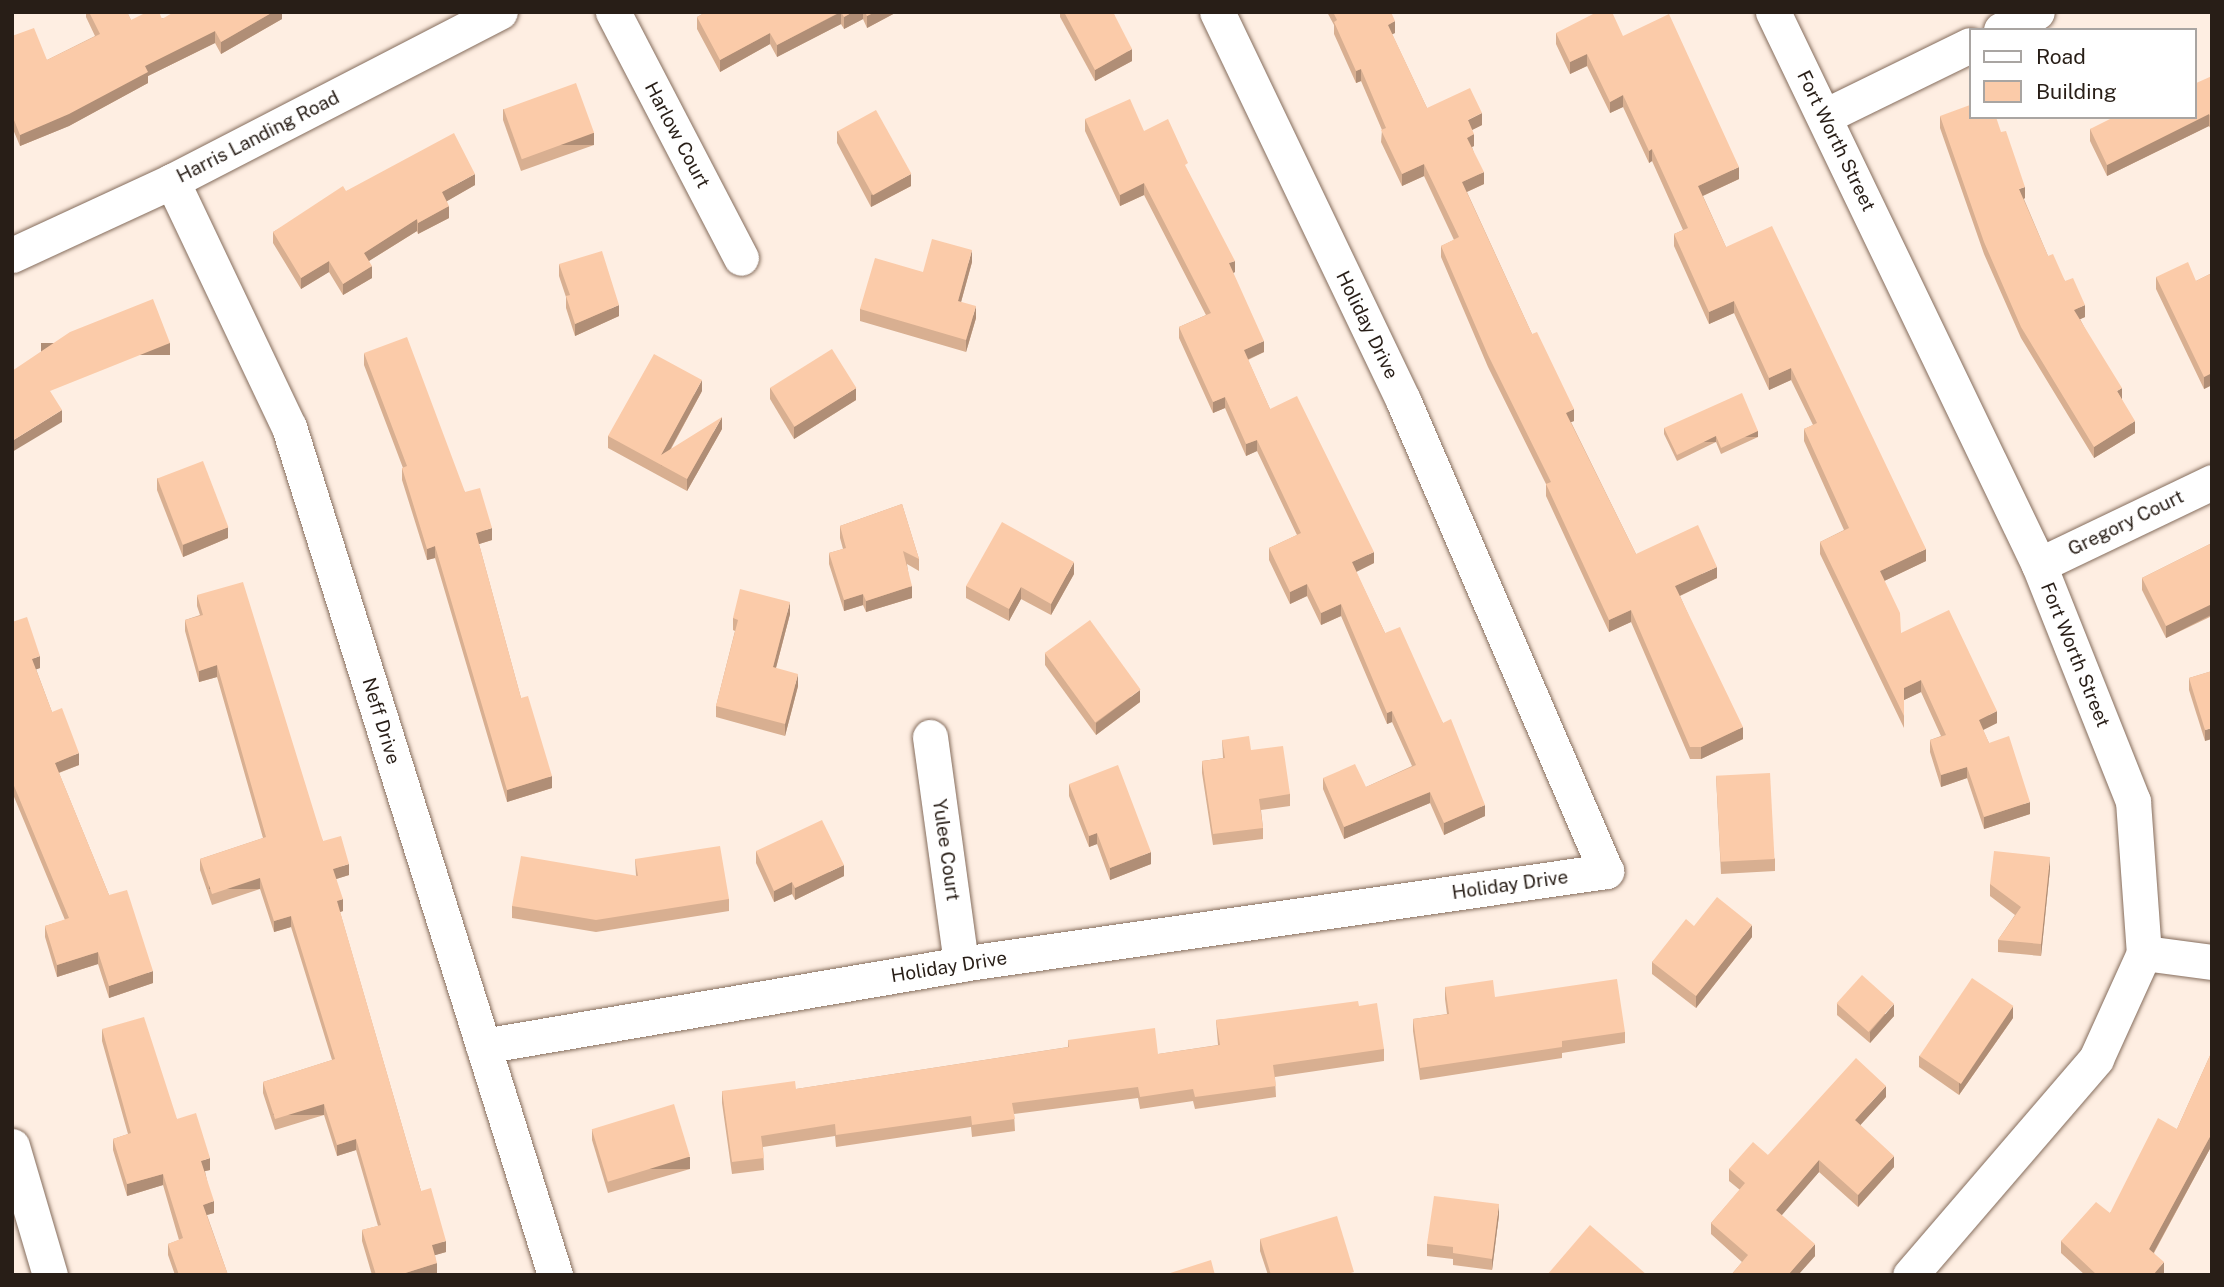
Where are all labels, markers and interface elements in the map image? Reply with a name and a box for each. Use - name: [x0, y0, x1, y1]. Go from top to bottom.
- legend: [1968, 28, 2196, 119]
- text: Road: [2036, 44, 2086, 69]
- street label: Fort Worth Street: [1792, 67, 1880, 215]
- street label: Harlow Court: [639, 78, 715, 192]
- text: Building: [2036, 79, 2117, 104]
- street label: Harris Landing Road: [173, 86, 343, 188]
- street label: Holiday Drive: [1331, 267, 1403, 383]
- street label: Gregory Court: [2064, 485, 2188, 561]
- street label: Fort Worth Street: [2035, 579, 2115, 731]
- street label: Neff Drive: [357, 675, 405, 767]
- street label: Yulee Court: [928, 798, 964, 902]
- street label: Holiday Drive: [1450, 866, 1570, 904]
- street label: Holiday Drive: [889, 947, 1009, 987]

